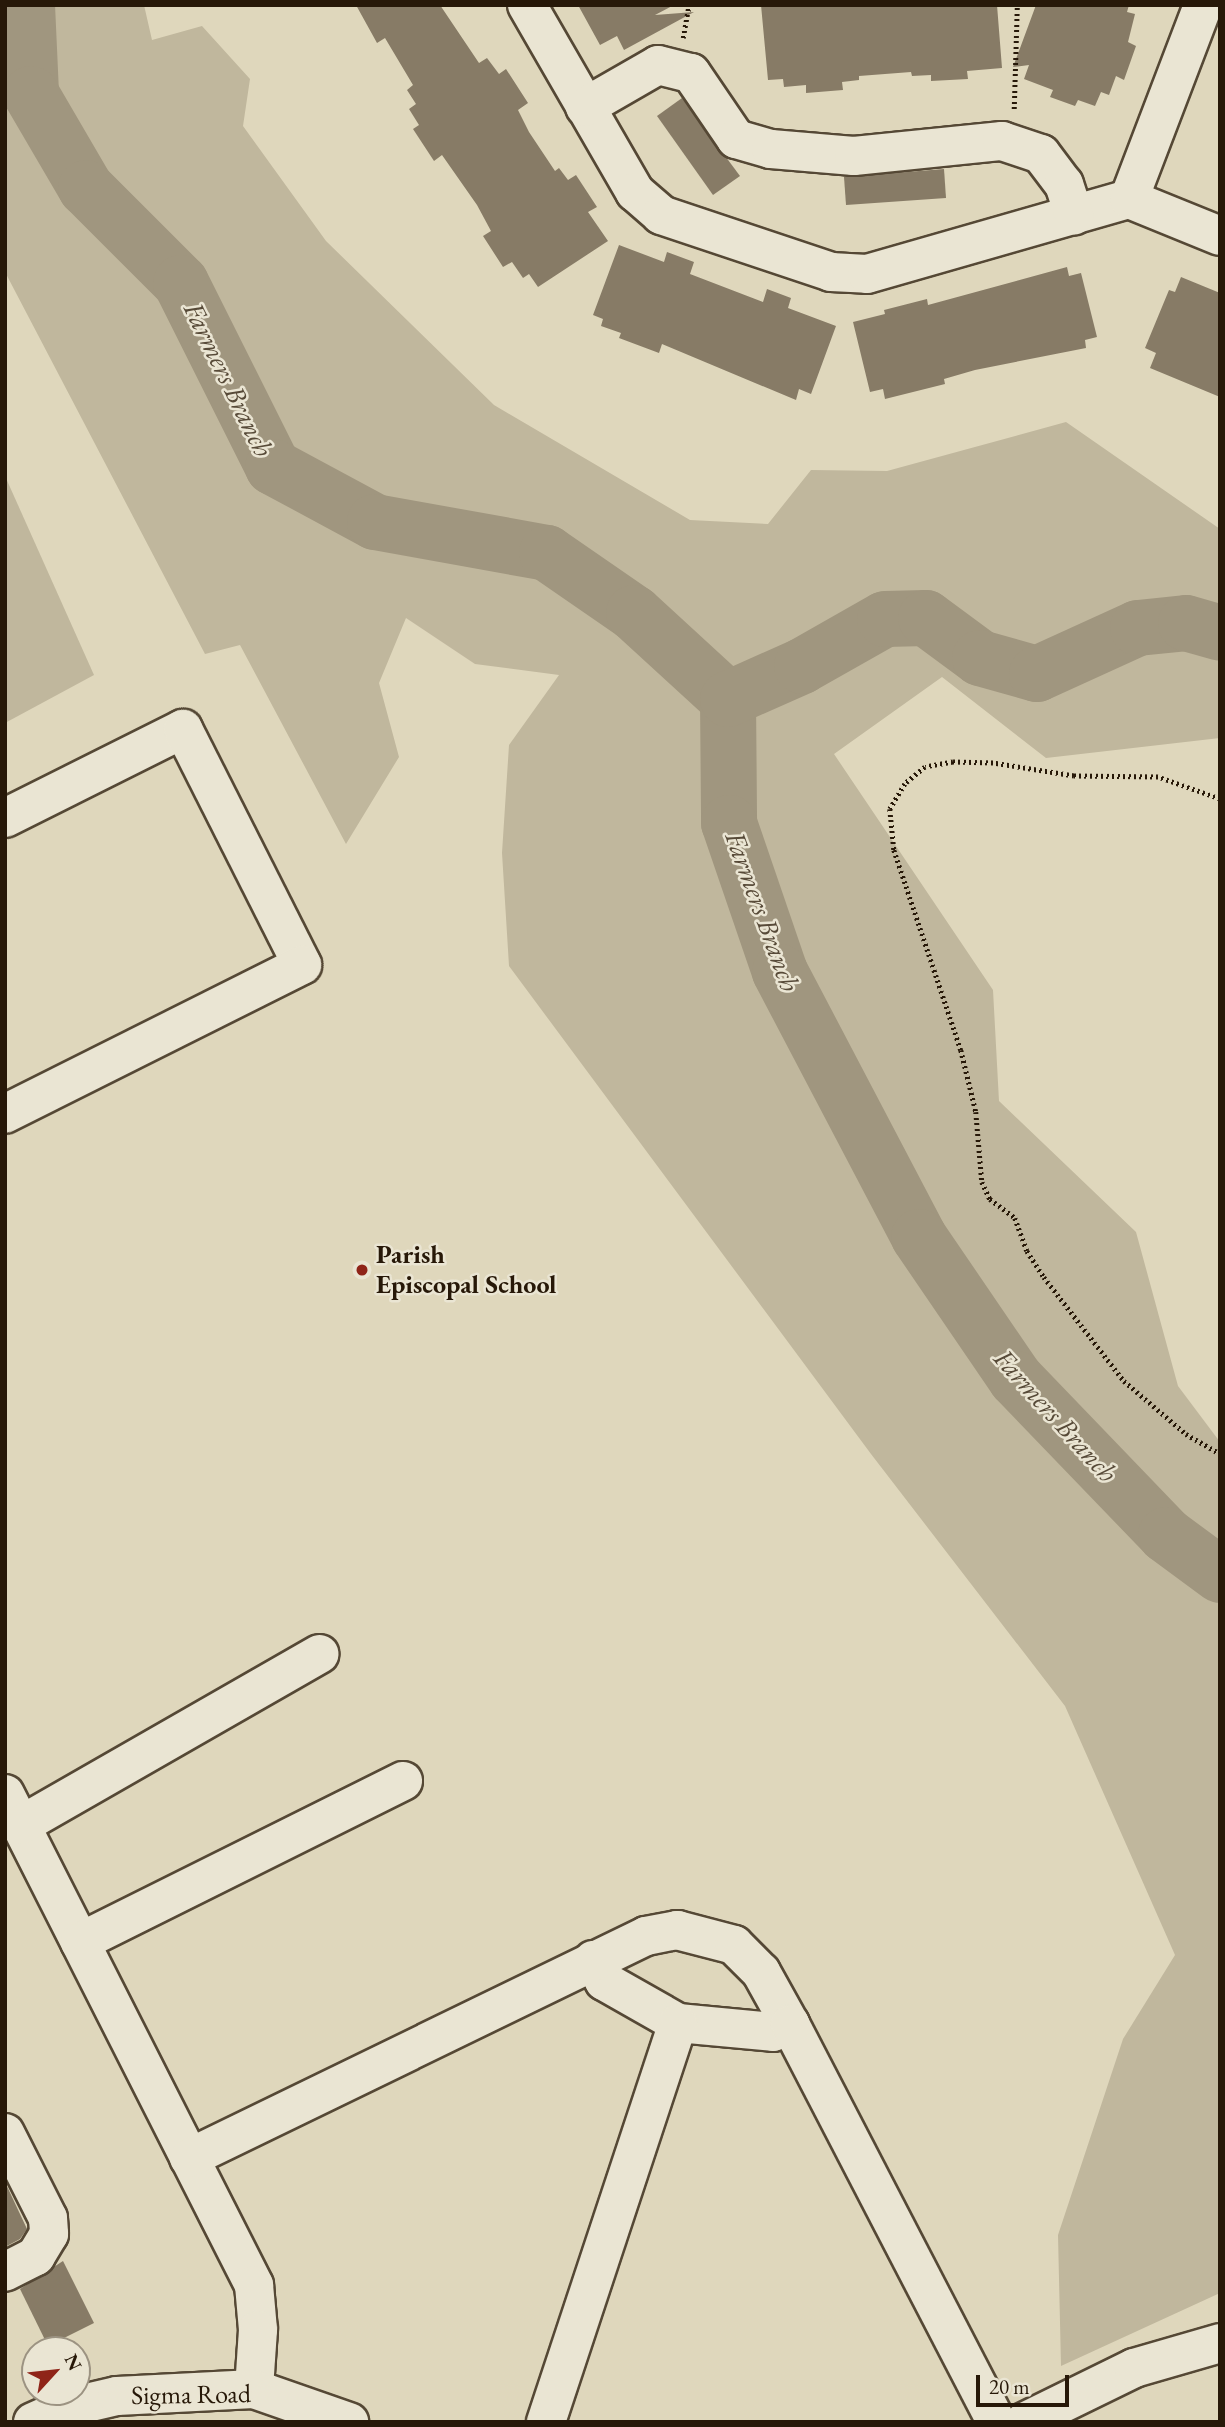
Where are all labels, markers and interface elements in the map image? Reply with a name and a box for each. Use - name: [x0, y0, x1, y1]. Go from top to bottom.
- water label: Farmers Branch: [177, 296, 281, 462]
- water label: Farmers Branch: [718, 826, 808, 996]
- place label: Parish Episcopal School: [376, 1239, 557, 1300]
- marker: Parish Episcopal School: [354, 1262, 370, 1278]
- water label: Farmers Branch: [987, 1341, 1125, 1489]
- north arrow: [21, 2336, 91, 2406]
- text: N: [59, 2350, 88, 2375]
- scale bar: [980, 2360, 1073, 2404]
- text: 20 m: [989, 2373, 1030, 2400]
- street label: Sigma Road: [131, 2378, 251, 2412]

